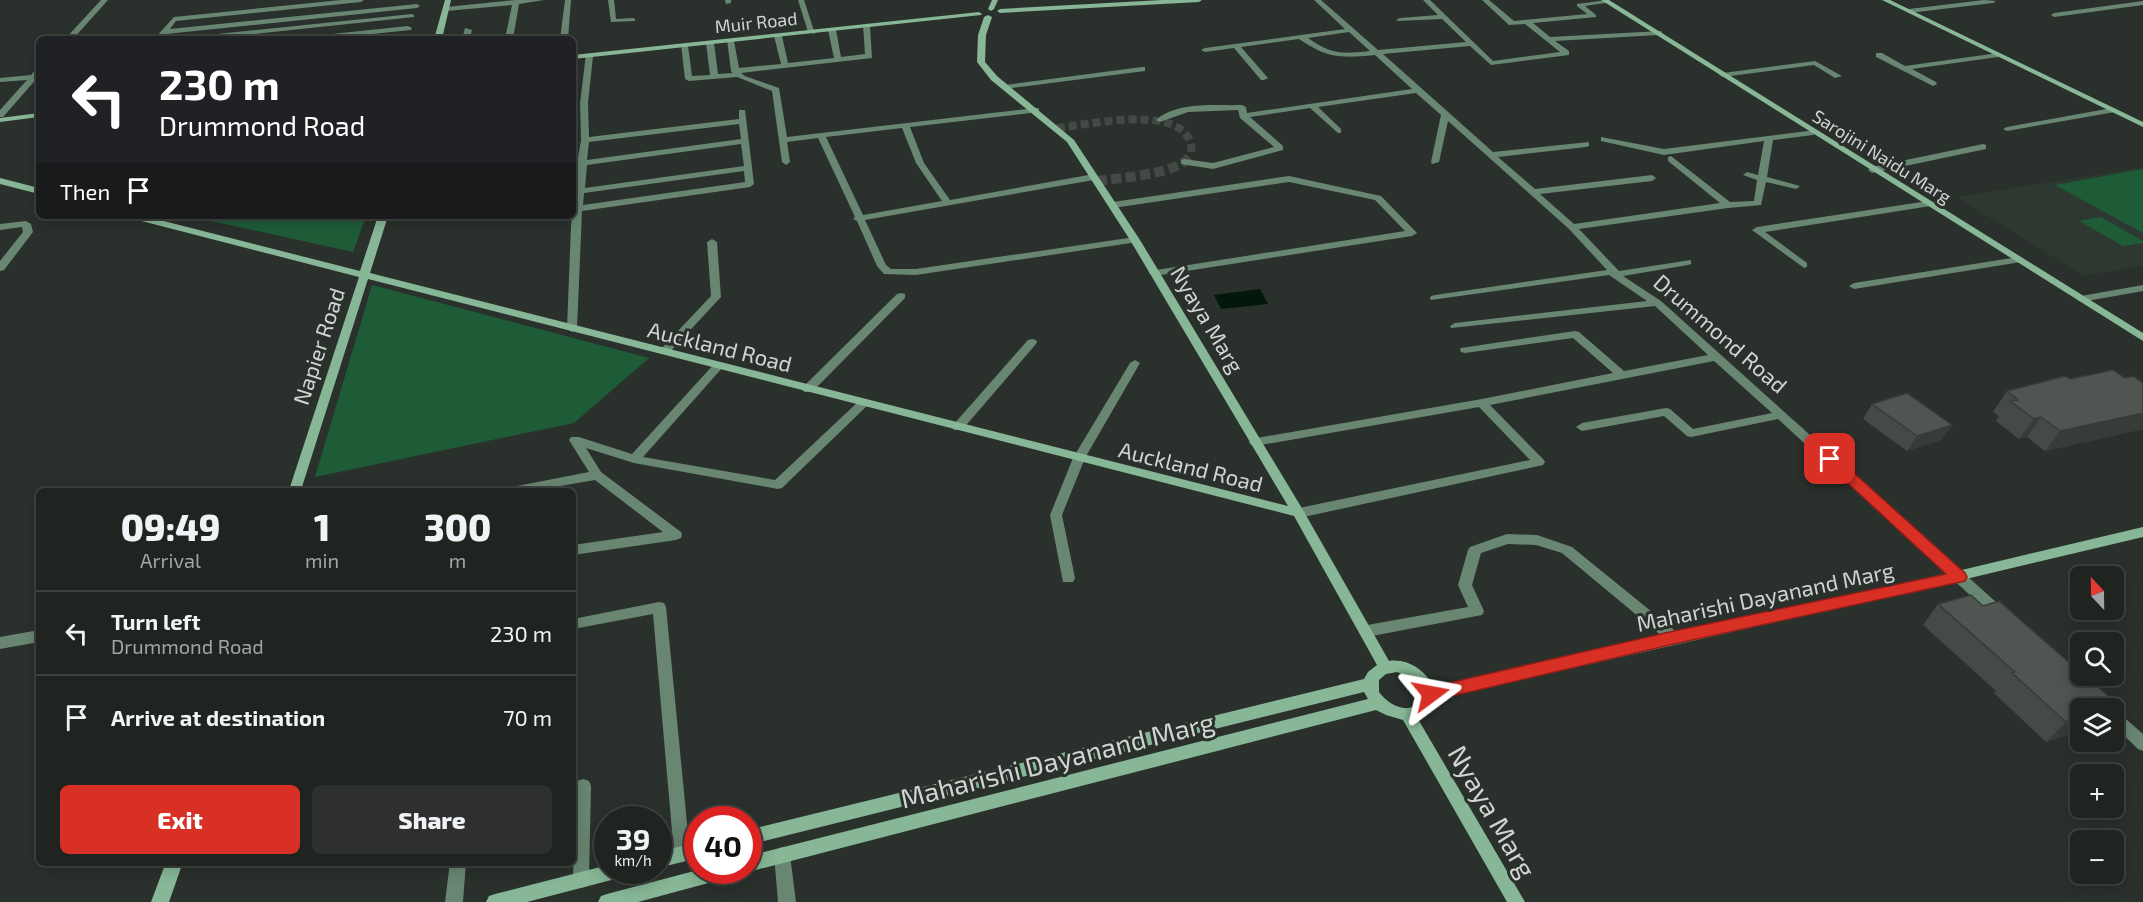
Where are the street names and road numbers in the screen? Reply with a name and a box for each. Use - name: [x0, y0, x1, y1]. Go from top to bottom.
- street label: Muir Road: [714, 7, 798, 37]
- street label: Sarojini Naidu Marg: [1809, 104, 1955, 208]
- street label: Nyaya Marg: [1166, 261, 1250, 377]
- street label: Drummond Road: [1649, 268, 1793, 398]
- street label: Napier Road: [287, 284, 349, 408]
- street label: Auckland Road: [645, 316, 795, 376]
- street label: Auckland Road: [1116, 436, 1266, 496]
- street label: Maharishi Dayanand Marg: [1634, 556, 1896, 636]
- street label: Maharishi Dayanand Marg: [897, 704, 1218, 814]
- street label: Nyaya Marg: [1441, 739, 1544, 883]

